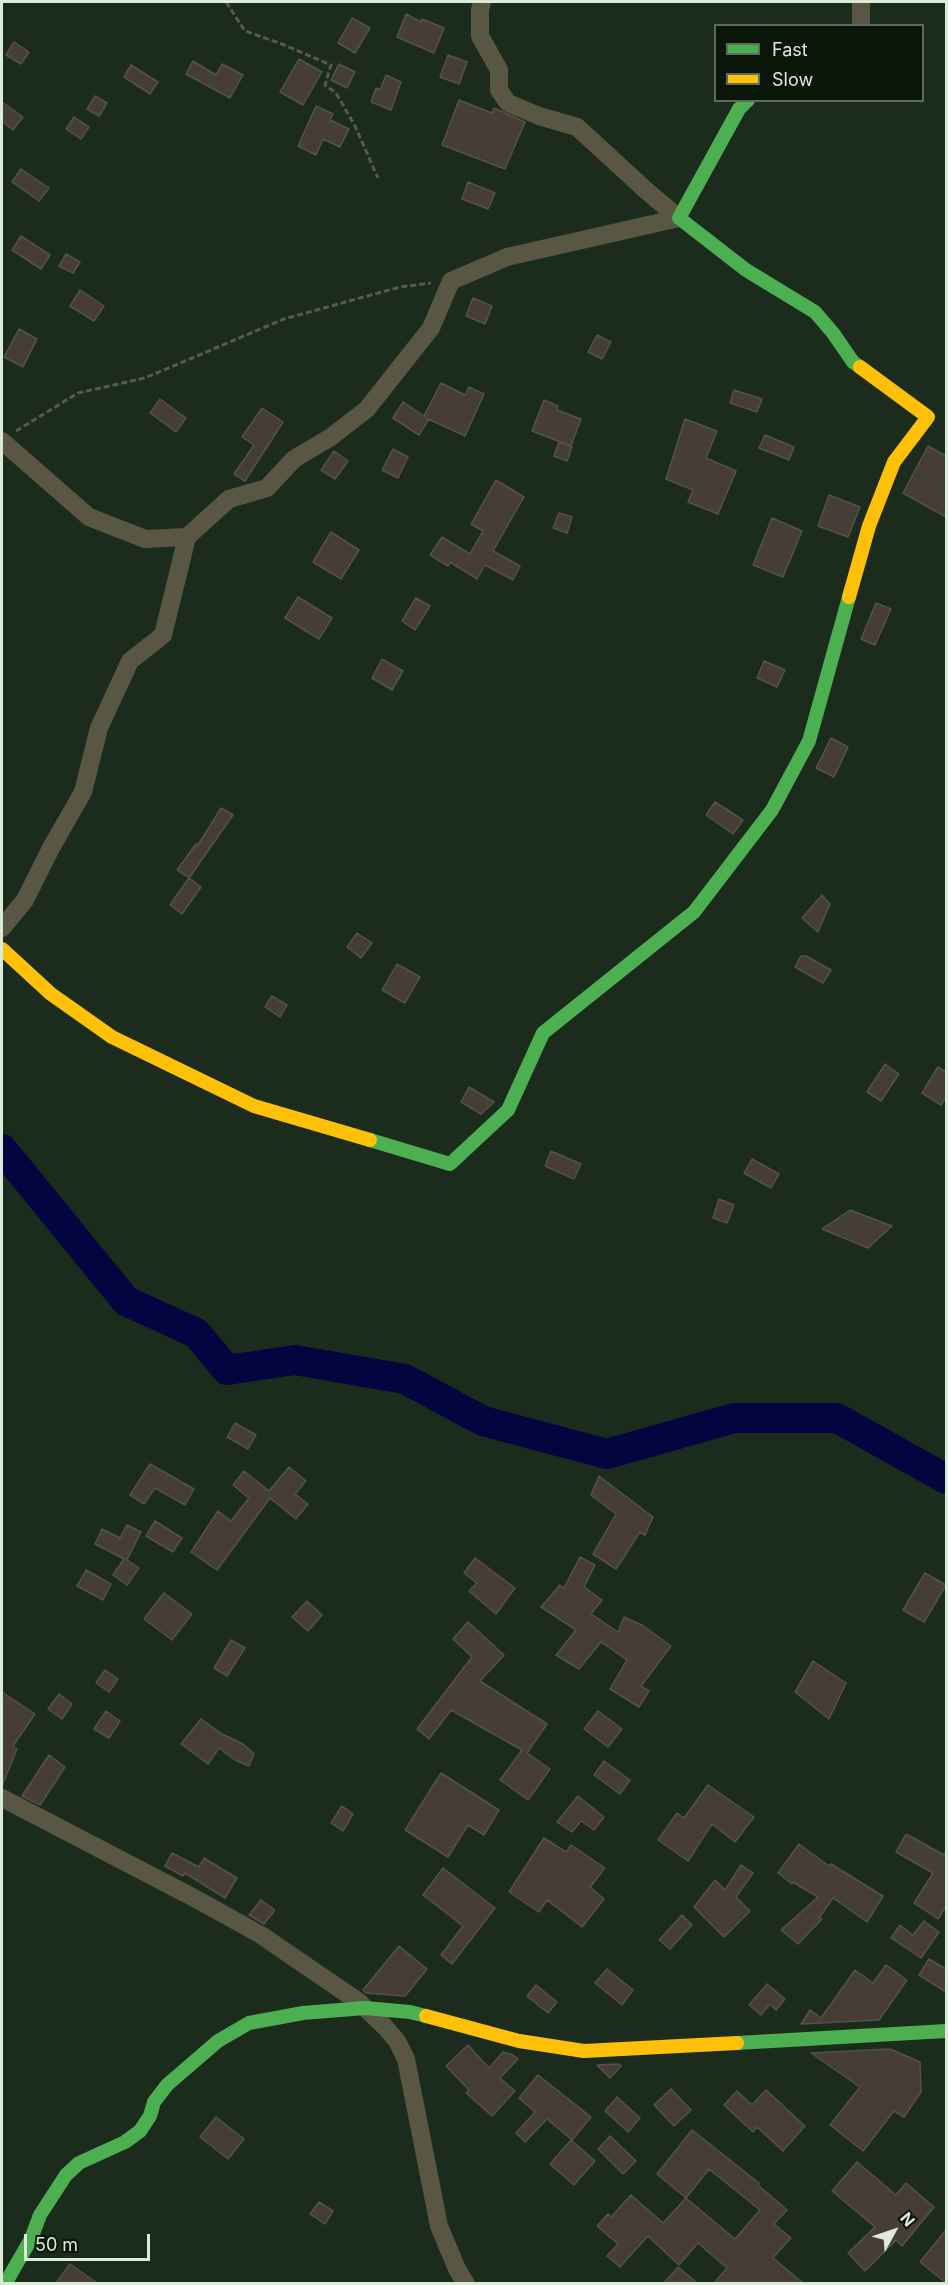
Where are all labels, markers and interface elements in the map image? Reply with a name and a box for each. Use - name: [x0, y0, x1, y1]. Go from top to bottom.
- legend: [714, 24, 924, 102]
- text: Fast: [772, 39, 808, 60]
- text: Slow: [772, 69, 813, 90]
- north arrow: [864, 2201, 924, 2261]
- text: N: [896, 2208, 919, 2231]
- scale bar: [27, 2222, 153, 2260]
- text: 50 m: [35, 2234, 78, 2255]

